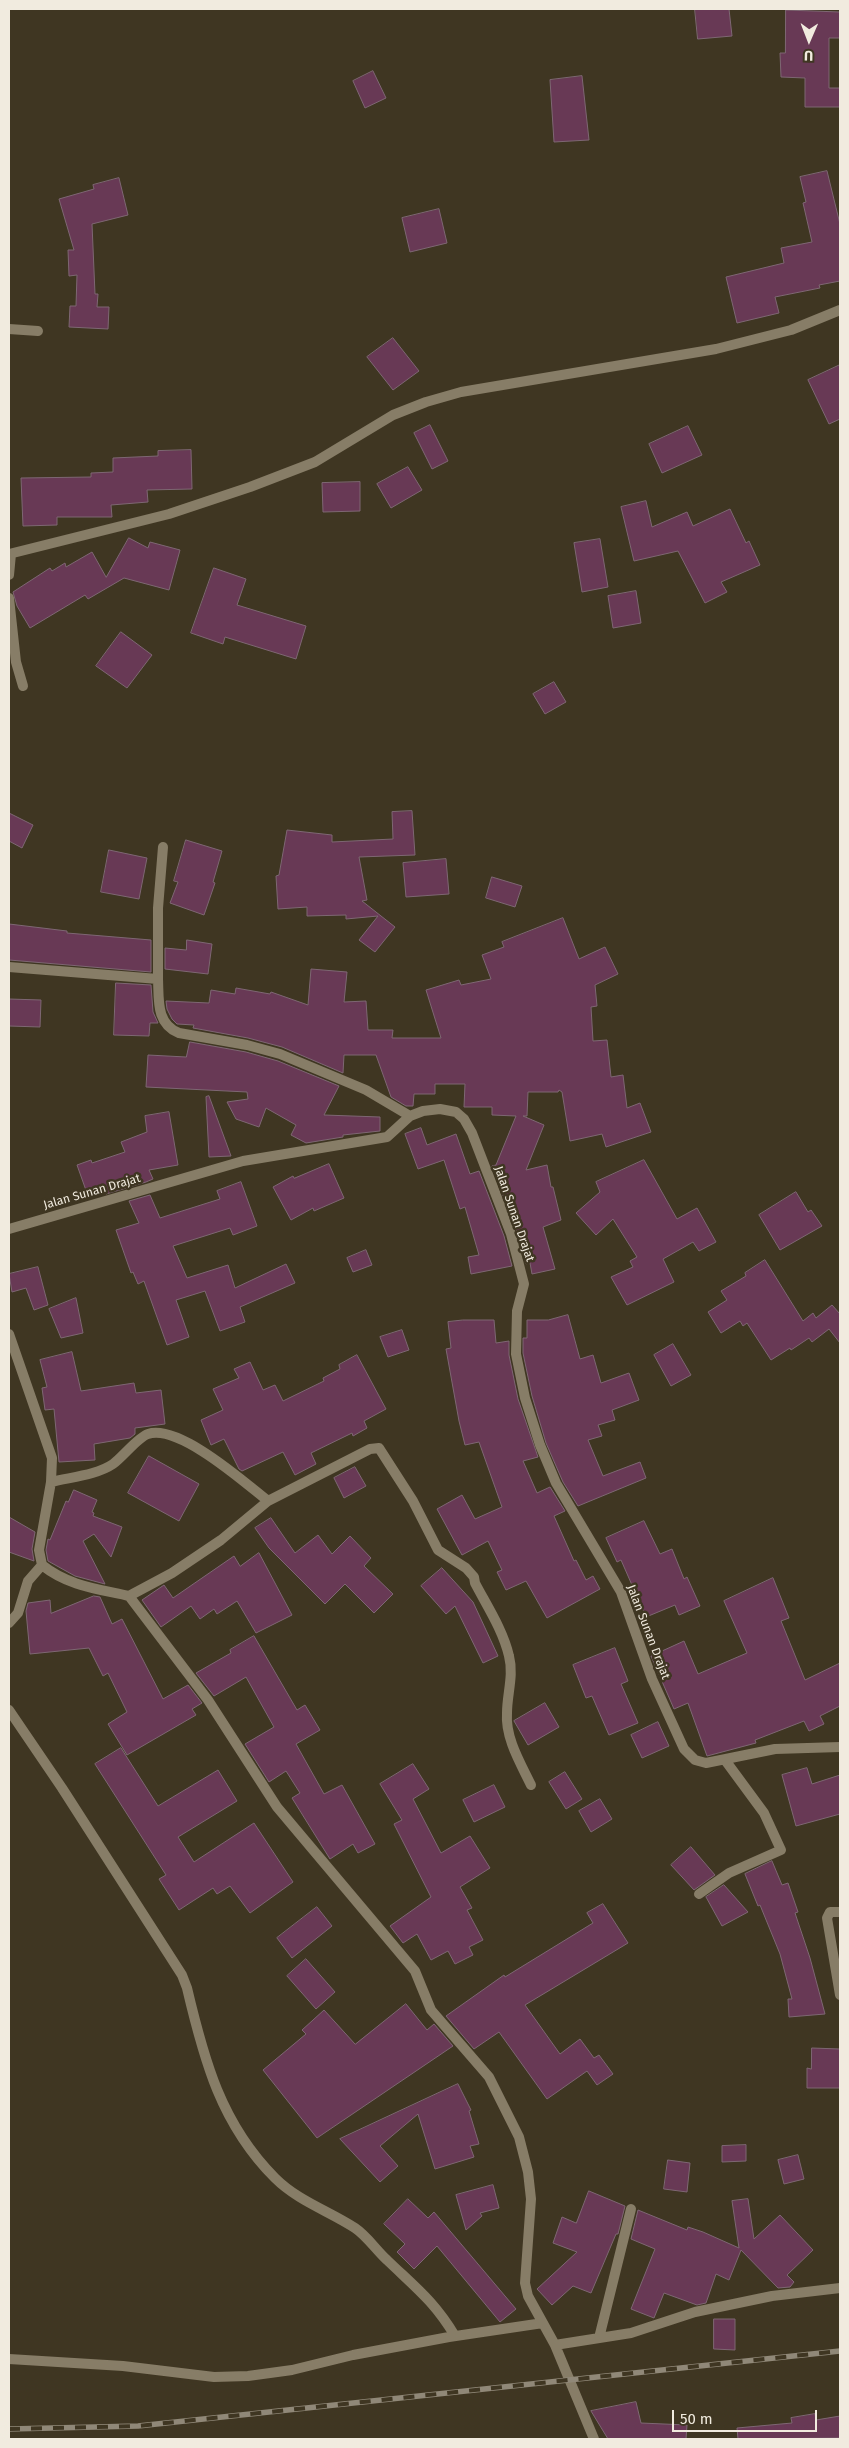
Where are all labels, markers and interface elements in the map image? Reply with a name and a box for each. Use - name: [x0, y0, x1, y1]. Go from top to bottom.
- north arrow: [784, 15, 834, 65]
- text: U: [804, 47, 813, 64]
- street label: Jalan Sunan Drajat: [491, 1164, 537, 1264]
- street label: Jalan Sunan Drajat: [42, 1171, 142, 1213]
- street label: Jalan Sunan Drajat: [623, 1583, 673, 1681]
- scale bar: [674, 2400, 819, 2432]
- text: 50 m: [680, 2410, 713, 2428]

